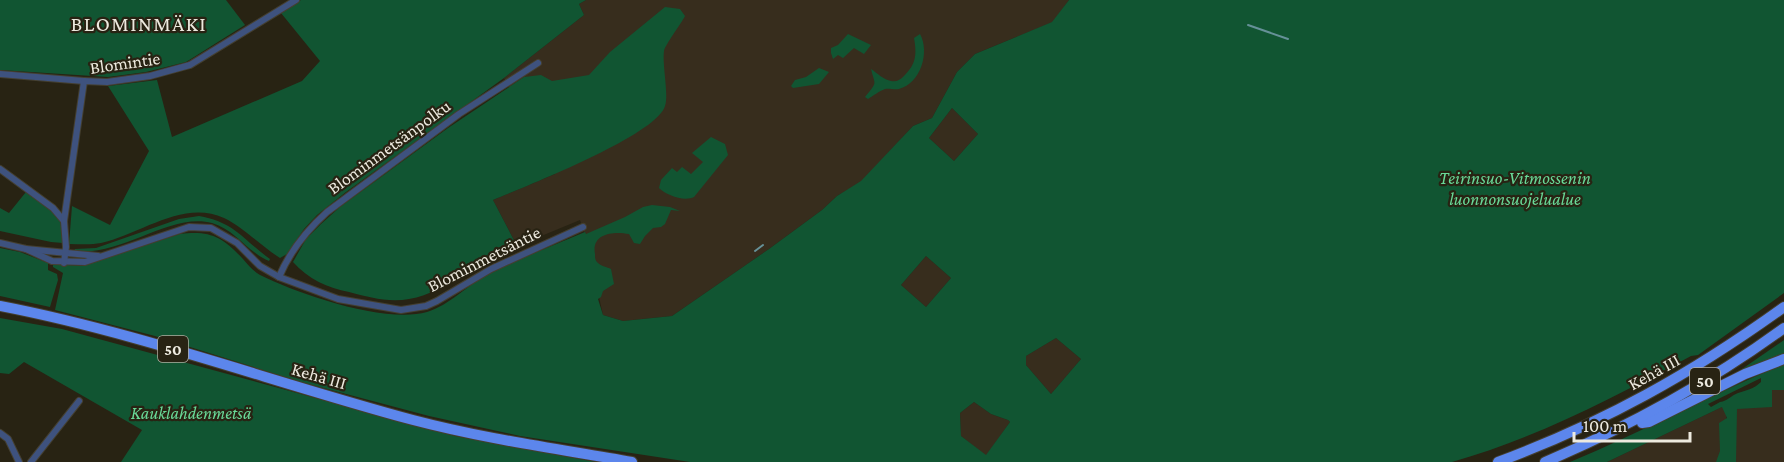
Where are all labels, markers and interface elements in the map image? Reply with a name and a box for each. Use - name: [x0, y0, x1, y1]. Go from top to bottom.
- district label: BLOMINMÄKI: [71, 12, 207, 36]
- street label: Blomintie: [88, 48, 162, 78]
- street label: Blominmetsänpolku: [324, 96, 455, 198]
- park label: Teirinsuo-Vitmossenin luonnonsuojelualue: [1439, 168, 1591, 210]
- street label: Blominmetsäntie: [424, 222, 544, 296]
- road number: 50: [158, 336, 188, 362]
- street label: Kehä III: [1625, 350, 1683, 394]
- street label: Kehä III: [289, 359, 349, 393]
- road number: 50: [1690, 368, 1720, 394]
- park label: Kauklahdenmetsä: [131, 403, 252, 423]
- scale bar: [1574, 405, 1690, 443]
- text: 100 m: [1583, 416, 1628, 436]

